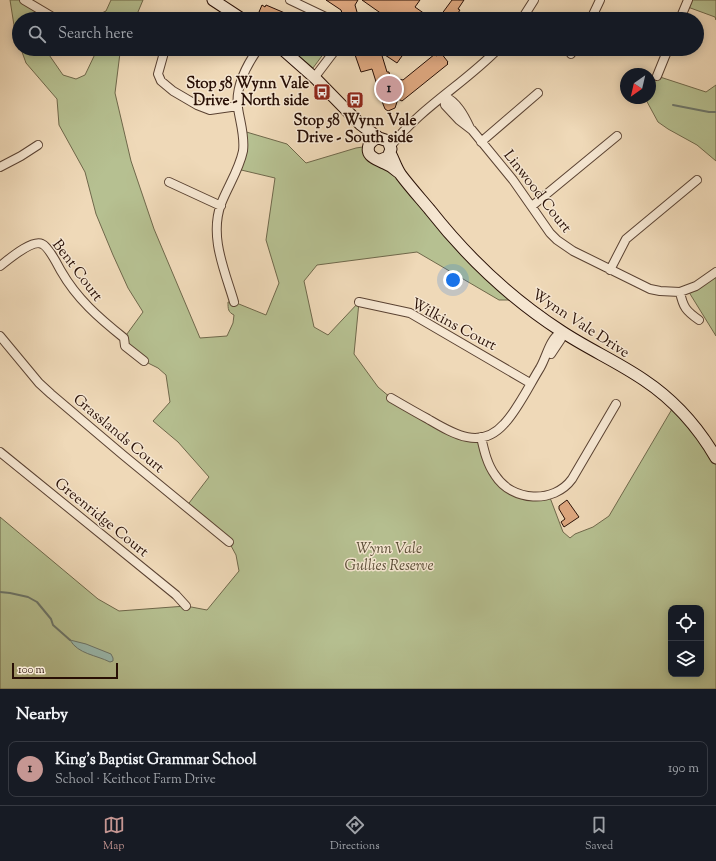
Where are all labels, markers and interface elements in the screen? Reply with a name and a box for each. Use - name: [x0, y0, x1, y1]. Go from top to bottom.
- search box: [12, 12, 704, 56]
- icon: search: [26, 23, 48, 45]
- text: Search here: [58, 24, 133, 45]
- north arrow: [620, 68, 656, 104]
- place label: Stop 58 Wynn Vale Drive - North side: [186, 74, 309, 112]
- pin: 1: [376, 74, 402, 104]
- bus stop icon: Stop 58 Wynn Vale Drive - North side: [312, 82, 332, 102]
- bus stop icon: Stop 58 Wynn Vale Drive - South side: [345, 90, 365, 110]
- place label: Stop 58 Wynn Vale Drive - South side: [294, 111, 416, 149]
- street label: Linwood Court: [498, 146, 576, 238]
- street label: Bent Court: [47, 236, 107, 306]
- your location: [443, 270, 463, 290]
- street label: Wynn Vale Drive: [527, 285, 633, 364]
- street label: Wilkins Court: [407, 294, 500, 357]
- street label: Grasslands Court: [68, 390, 168, 479]
- street label: Greenridge Court: [50, 474, 153, 563]
- park label: Wynn Vale Gullies Reserve: [345, 539, 433, 577]
- map controls: [668, 605, 704, 677]
- button: locate: [668, 605, 704, 641]
- button: layers: [668, 641, 704, 677]
- scale bar: [12, 661, 118, 680]
- text: 100 m: [18, 662, 45, 678]
- text: Nearby: [16, 703, 68, 727]
- text: King's Baptist Grammar School: [55, 750, 257, 771]
- text: 1: [28, 760, 32, 778]
- text: 190 m: [668, 760, 699, 778]
- text: School · Keithcot Farm Drive: [55, 771, 216, 789]
- tab: Map: [103, 814, 125, 854]
- tab: Directions: [330, 814, 380, 854]
- tab: Saved: [585, 814, 613, 854]

